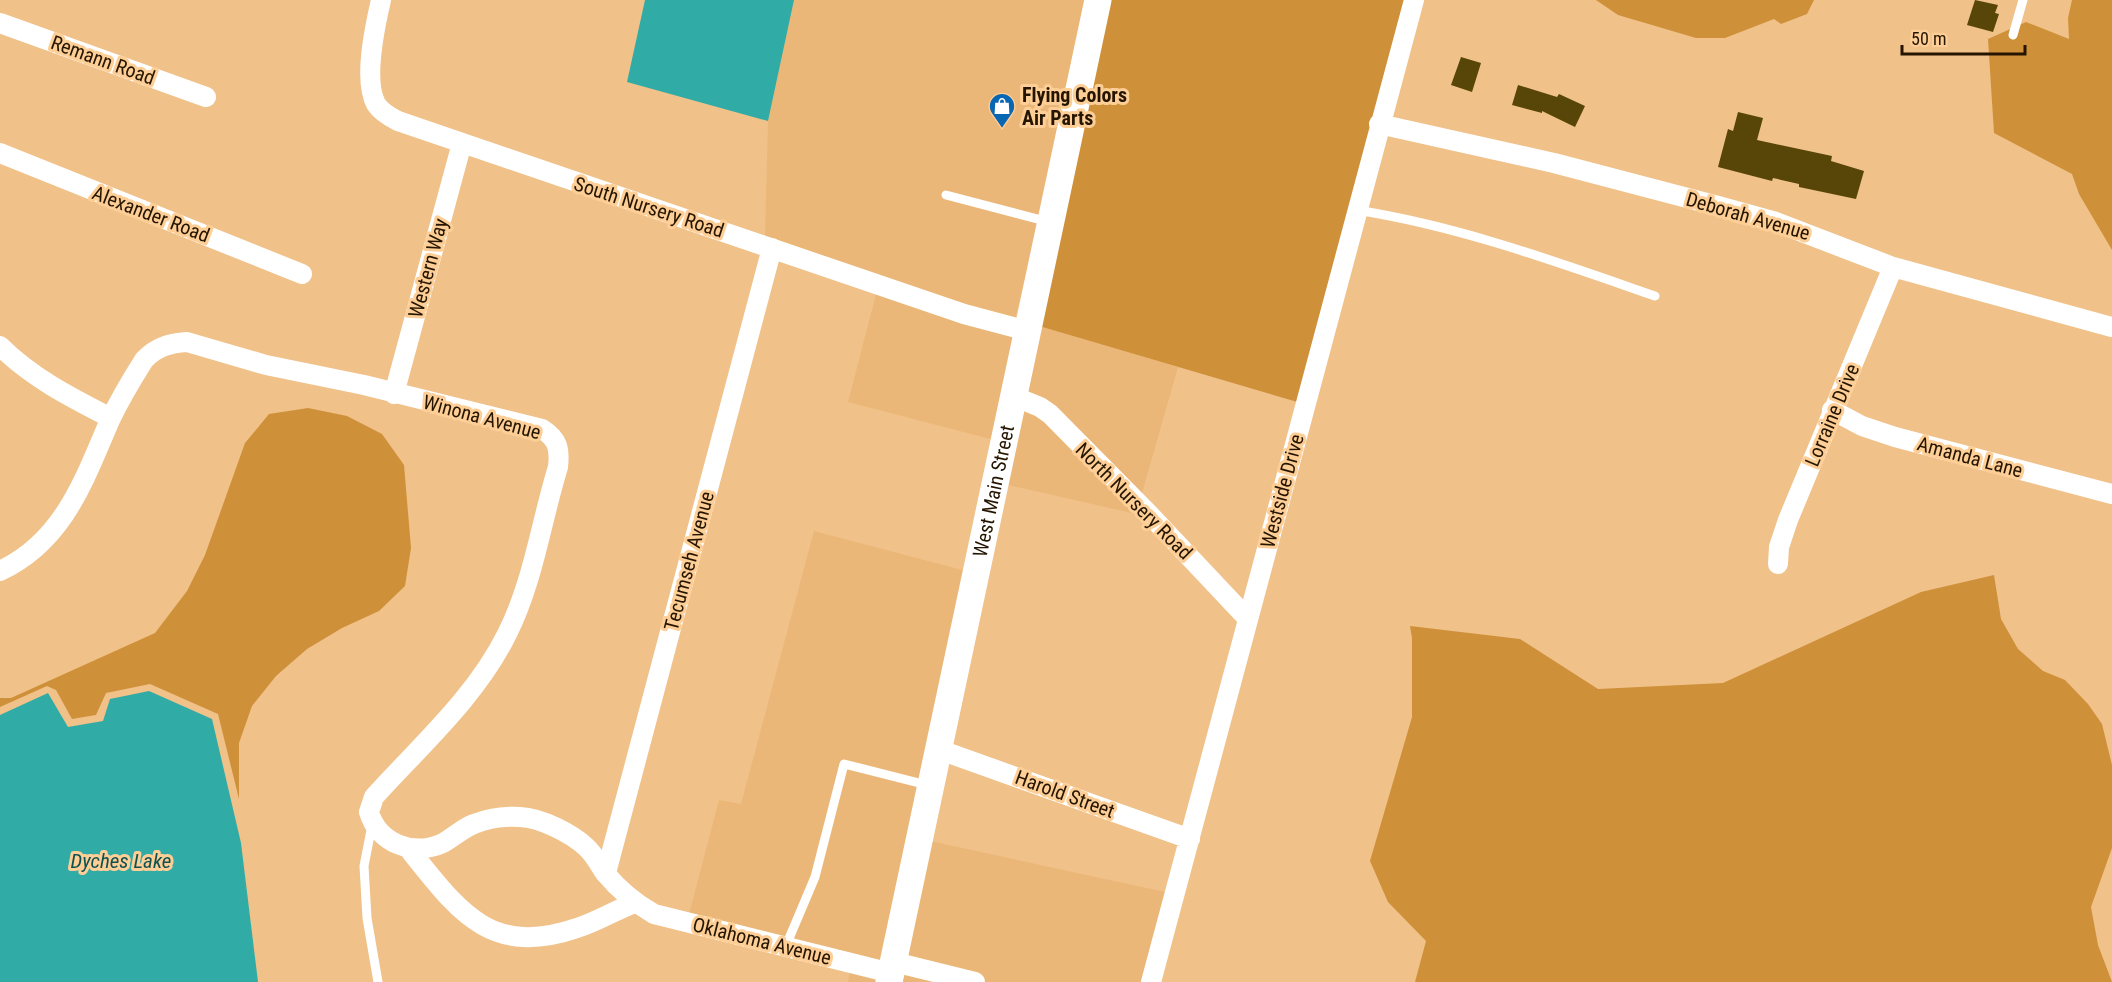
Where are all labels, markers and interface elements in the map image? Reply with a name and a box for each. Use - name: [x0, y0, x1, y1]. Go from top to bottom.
- scale bar: [1902, 18, 2025, 56]
- text: 50 m: [1911, 28, 1946, 49]
- street label: Remann Road: [48, 30, 158, 90]
- place label: Flying Colors Air Parts: [1022, 83, 1127, 130]
- shop icon: Flying Colors Air Parts: [987, 91, 1017, 129]
- street label: South Nursery Road: [571, 171, 727, 243]
- street label: Alexander Road: [89, 181, 213, 247]
- street label: Deborah Avenue: [1683, 187, 1813, 245]
- street label: Western Way: [403, 216, 453, 320]
- street label: Lorraine Drive: [1800, 360, 1864, 470]
- street label: Winona Avenue: [420, 390, 544, 444]
- street label: West Main Street: [968, 423, 1019, 559]
- street label: Westside Drive: [1255, 431, 1309, 551]
- street label: Amanda Lane: [1915, 431, 2025, 483]
- street label: North Nursery Road: [1071, 438, 1197, 564]
- street label: Tecumseh Avenue: [659, 489, 719, 633]
- street label: Harold Street: [1012, 765, 1118, 823]
- water label: Dyches Lake: [71, 849, 171, 873]
- street label: Oklahoma Avenue: [690, 912, 834, 970]

